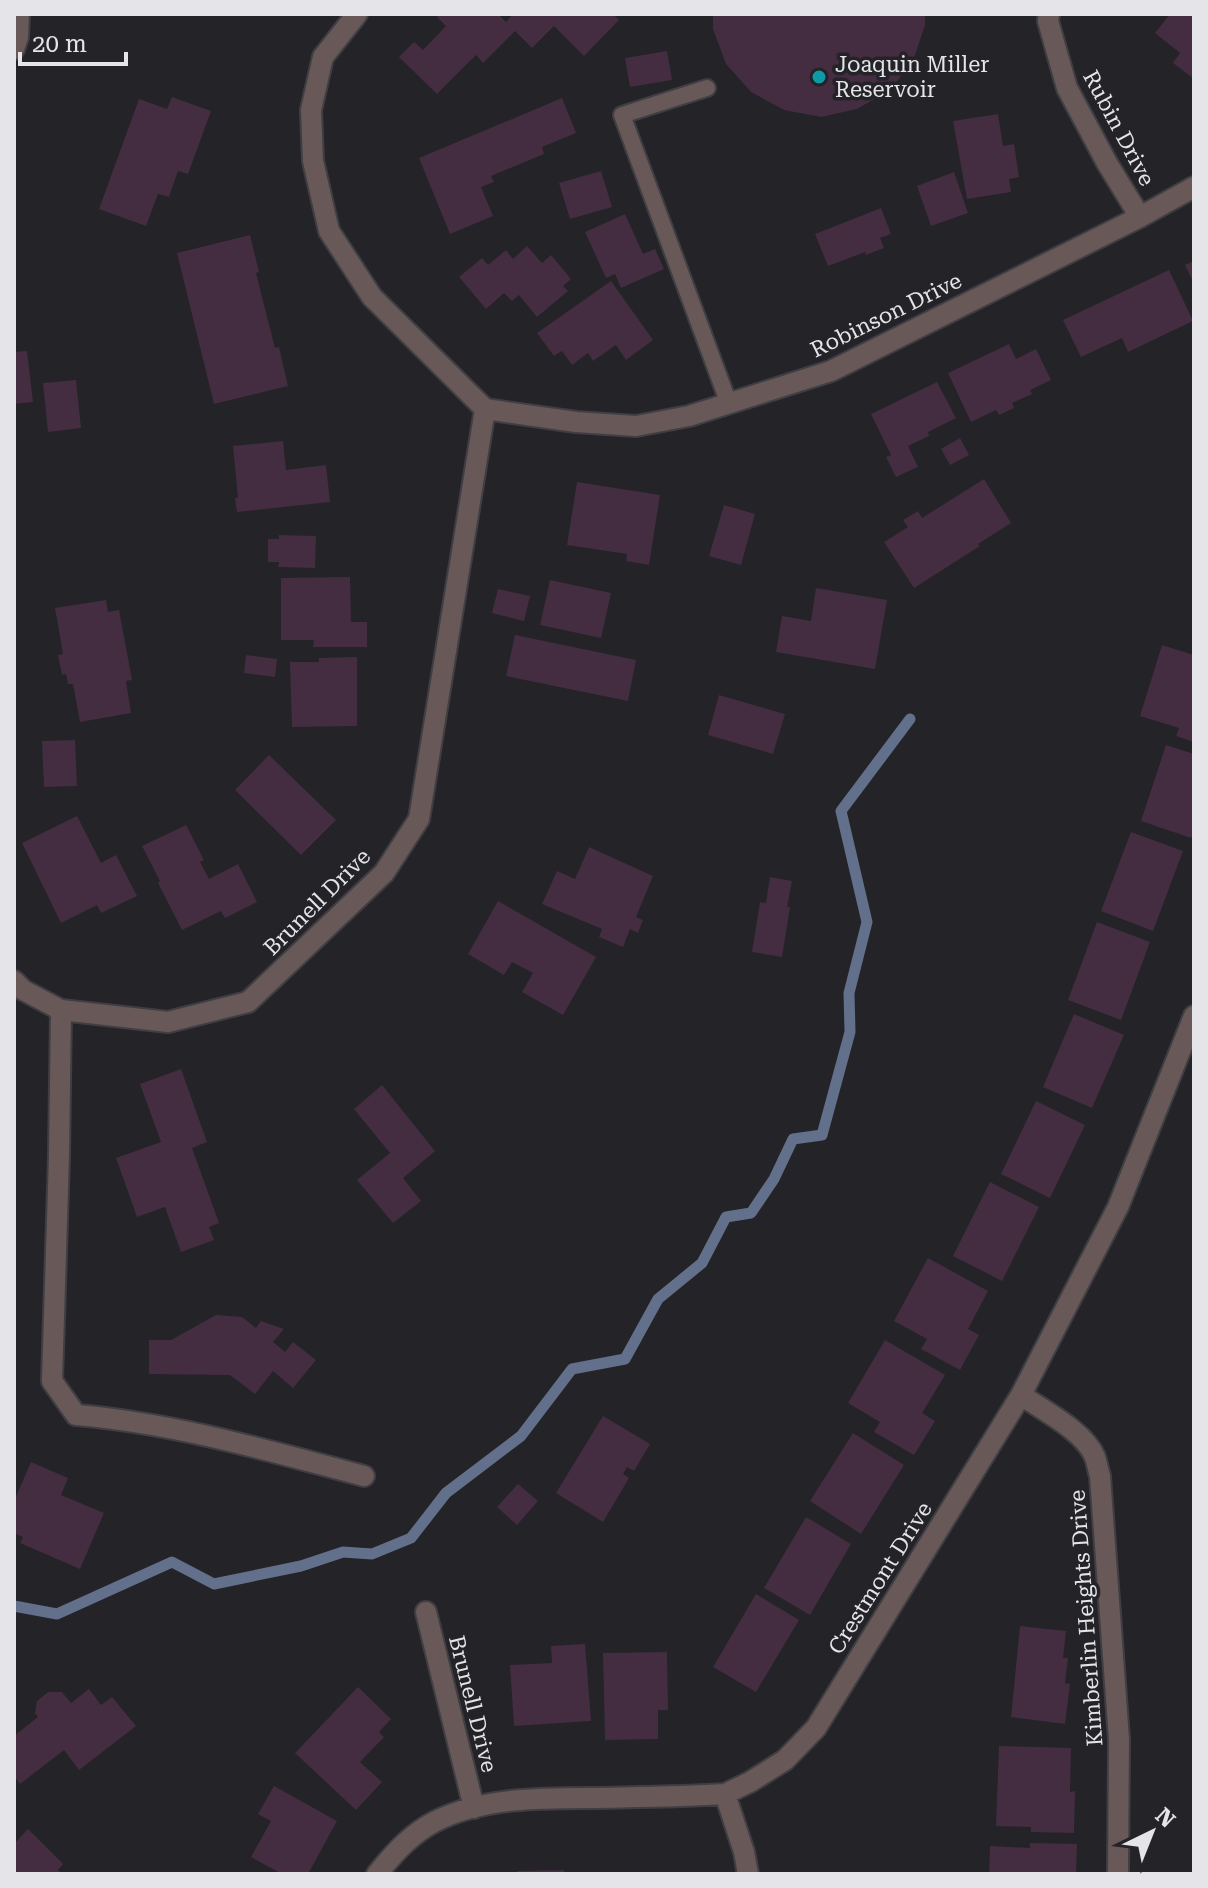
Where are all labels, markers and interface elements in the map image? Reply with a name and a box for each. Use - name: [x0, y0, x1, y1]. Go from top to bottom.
- scale bar: [20, 16, 126, 66]
- text: 20 m: [32, 30, 87, 58]
- place label: Joaquin Miller Reservoir: [835, 52, 989, 102]
- street label: Rubin Drive: [1078, 66, 1160, 190]
- marker: Joaquin Miller Reservoir: [810, 68, 828, 86]
- street label: Robinson Drive: [806, 268, 966, 362]
- street label: Brunell Drive: [259, 844, 375, 960]
- street label: Kimberlin Heights Drive: [1065, 1489, 1107, 1747]
- street label: Crestmont Drive: [823, 1497, 937, 1659]
- street label: Brunell Drive: [444, 1633, 502, 1775]
- north arrow: [1112, 1792, 1192, 1872]
- text: N: [1151, 1803, 1180, 1833]

